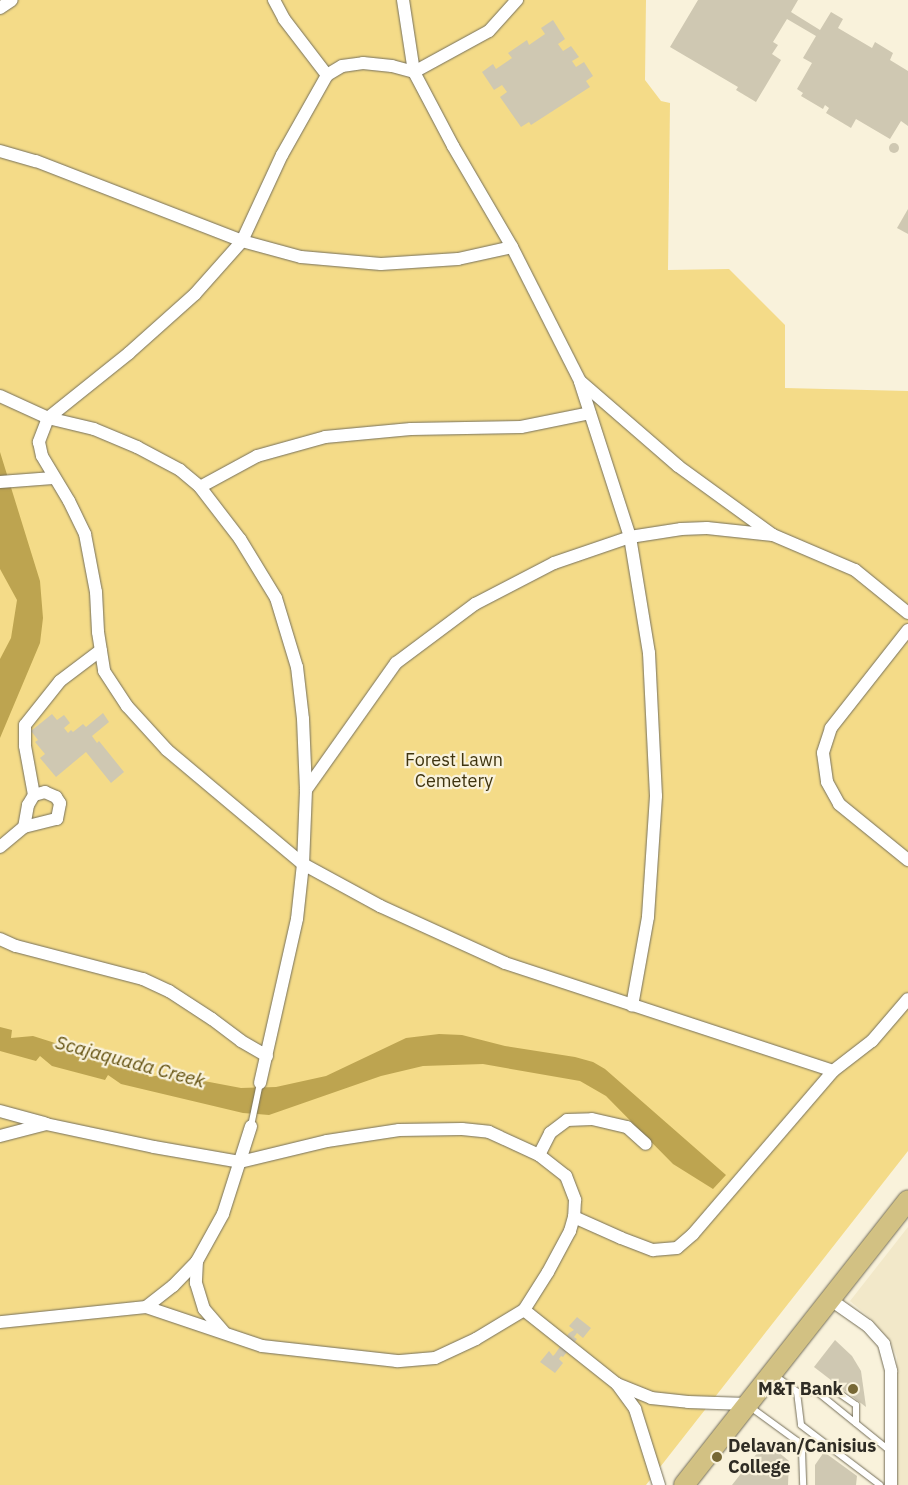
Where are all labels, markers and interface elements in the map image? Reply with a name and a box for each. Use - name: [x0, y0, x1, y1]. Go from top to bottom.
- park label: Forest Lawn Cemetery: [405, 750, 503, 792]
- water label: Scajaquada Creek: [53, 1031, 207, 1093]
- place label: M&T Bank: [758, 1378, 843, 1400]
- marker: M&T Bank: [847, 1383, 859, 1395]
- place label: Delavan/Canisius College: [728, 1436, 876, 1478]
- marker: Delavan/Canisius College: [710, 1450, 724, 1464]

